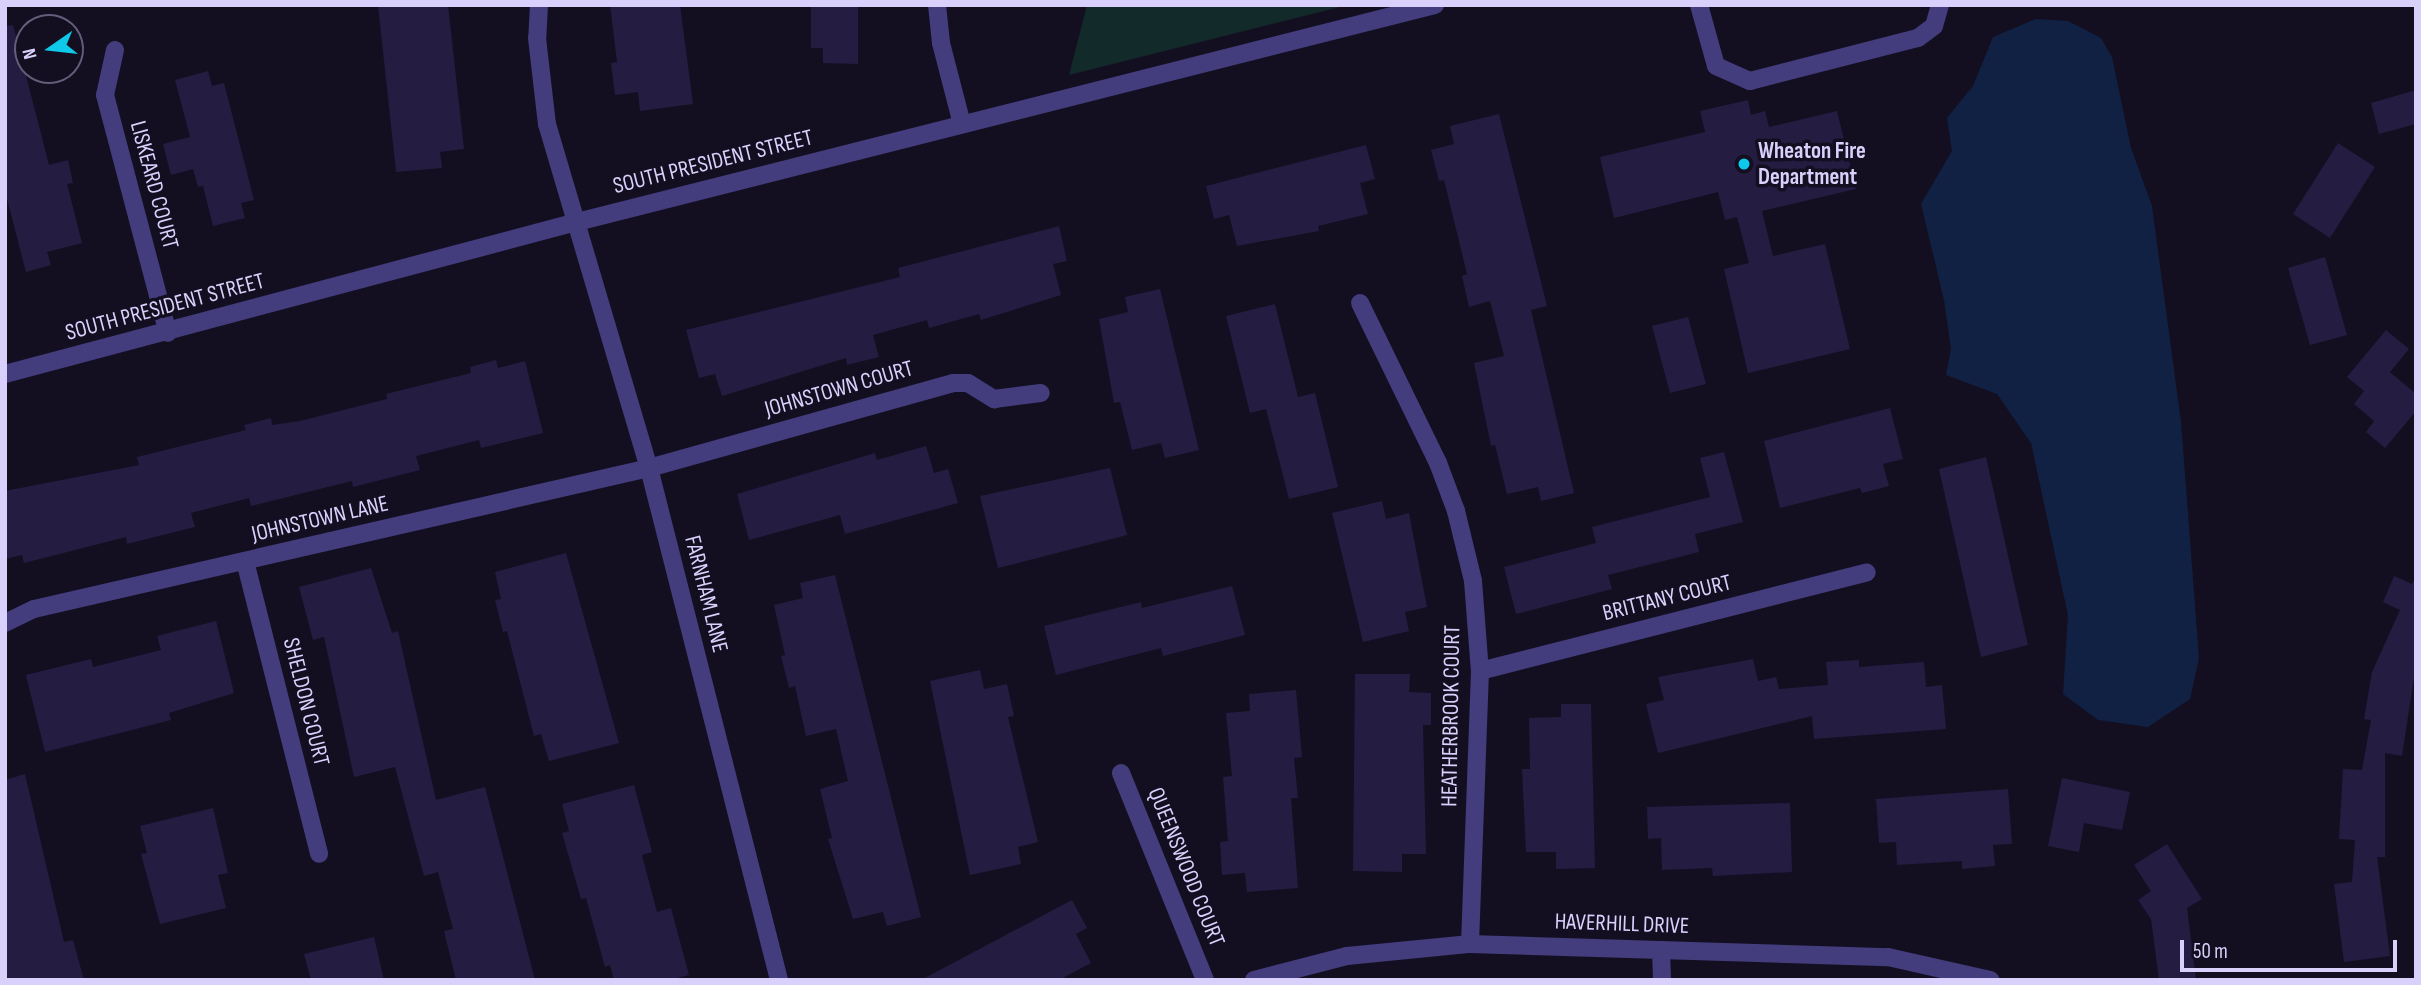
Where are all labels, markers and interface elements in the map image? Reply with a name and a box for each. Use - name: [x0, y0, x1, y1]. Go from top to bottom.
- north arrow: [14, 14, 84, 84]
- text: N: [18, 46, 42, 61]
- street label: LISKEARD COURT: [124, 118, 184, 252]
- street label: SOUTH PRESIDENT STREET: [610, 124, 816, 200]
- place label: Wheaton Fire Department: [1758, 137, 1866, 191]
- marker: Wheaton Fire Department: [1736, 156, 1752, 172]
- street label: SOUTH PRESIDENT STREET: [62, 267, 268, 347]
- street label: JOHNSTOWN COURT: [762, 355, 916, 423]
- street label: JOHNSTOWN LANE: [249, 490, 391, 548]
- street label: FARNHAM LANE: [678, 533, 734, 655]
- street label: BRITTANY COURT: [1600, 569, 1734, 627]
- street label: HEATHERBROOK COURT: [1436, 625, 1466, 807]
- street label: SHELDON COURT: [277, 635, 335, 769]
- street label: QUEENSWOOD COURT: [1142, 783, 1230, 951]
- street label: HAVERHILL DRIVE: [1554, 908, 1690, 940]
- scale bar: [2183, 926, 2400, 970]
- text: 50 m: [2193, 939, 2228, 964]

